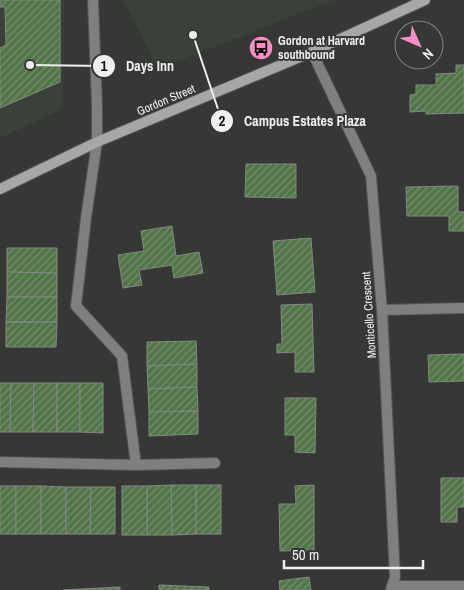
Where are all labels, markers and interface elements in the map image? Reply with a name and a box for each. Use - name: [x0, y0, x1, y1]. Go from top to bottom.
- north arrow: [394, 20, 444, 70]
- place label: Gordon at Harvard southbound: [278, 33, 365, 63]
- bus stop icon: Gordon at Harvard southbound: [248, 35, 274, 61]
- text: N: [419, 45, 437, 63]
- callout: Days Inn: [91, 51, 184, 80]
- text: 1: [101, 55, 108, 76]
- text: Days Inn: [126, 57, 174, 75]
- street label: Gordon Street: [134, 80, 198, 119]
- callout: Campus Estates Plaza: [209, 107, 376, 136]
- text: 2: [219, 110, 226, 131]
- text: Campus Estates Plaza: [244, 112, 367, 130]
- street label: Monticello Crescent: [358, 271, 380, 359]
- scale bar: [284, 538, 423, 570]
- text: 50 m: [292, 544, 319, 565]

